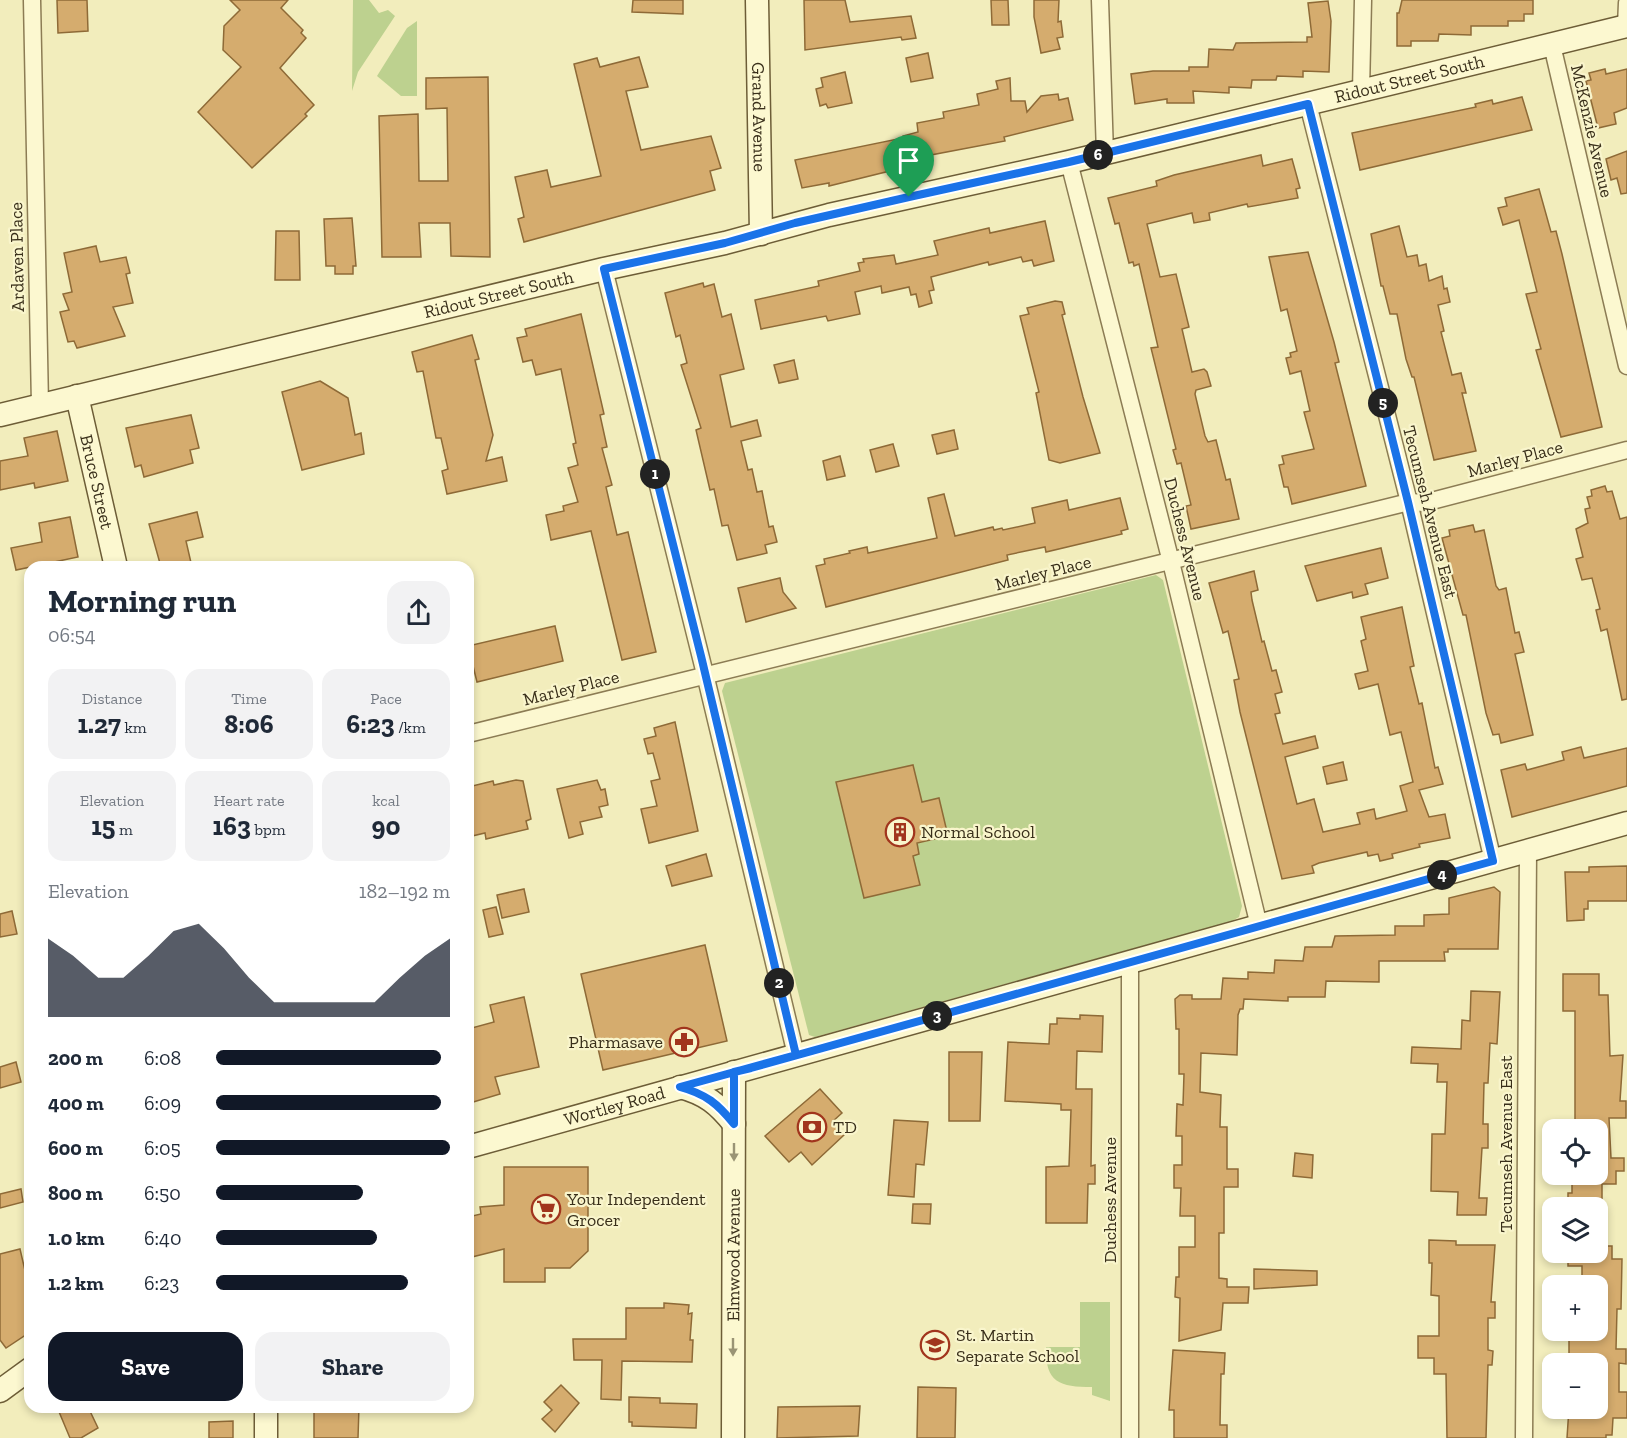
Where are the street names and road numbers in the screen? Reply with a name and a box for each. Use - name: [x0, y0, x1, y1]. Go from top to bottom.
- street label: Ridout Street South: [1332, 50, 1487, 108]
- street label: Grand Avenue: [747, 62, 771, 172]
- street label: McKenzie Avenue: [1566, 62, 1618, 200]
- street label: Ardaven Place: [5, 202, 29, 312]
- street label: Ridout Street South: [421, 266, 576, 323]
- street label: Tecumseh Avenue East: [1398, 423, 1462, 601]
- street label: Bruce Street: [75, 432, 118, 532]
- street label: Marley Place: [1465, 436, 1565, 482]
- street label: Duchess Avenue: [1159, 475, 1211, 603]
- street label: Marley Place: [993, 550, 1093, 596]
- street label: Marley Place: [521, 665, 621, 711]
- street label: Tecumseh Avenue East: [1495, 1055, 1517, 1233]
- street label: Wortley Road: [561, 1081, 668, 1131]
- street label: Duchess Avenue: [1099, 1137, 1121, 1263]
- street label: Elmwood Avenue: [722, 1188, 745, 1322]

